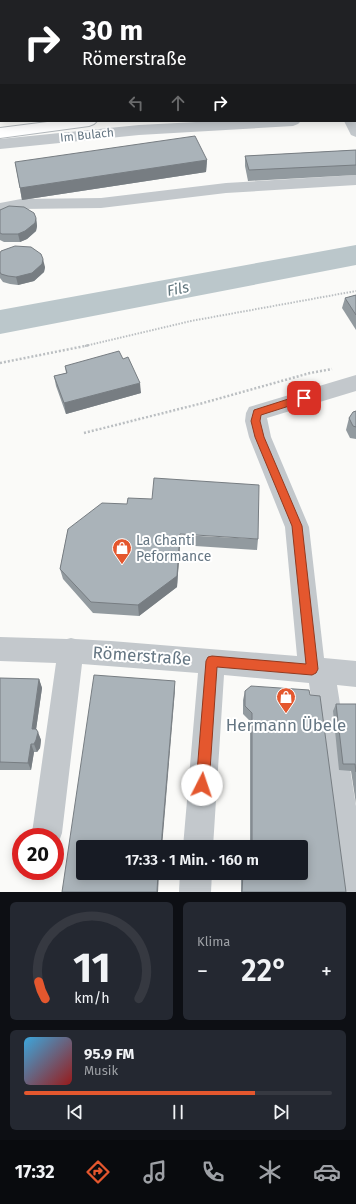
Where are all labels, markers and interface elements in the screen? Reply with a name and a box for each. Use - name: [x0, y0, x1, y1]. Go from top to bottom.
- text: 30 m: [82, 14, 143, 47]
- icon: right: [16, 16, 68, 68]
- text: Römerstraße: [82, 48, 187, 70]
- icon: left: [125, 92, 147, 114]
- icon: ahead: [167, 92, 189, 114]
- icon: right: [209, 92, 231, 114]
- street label: Im Bulach: [59, 125, 115, 145]
- water label: Fils: [165, 278, 191, 300]
- pin: [287, 381, 321, 415]
- icon: arrive: [293, 387, 315, 409]
- place label: La Chanti Peformance: [136, 532, 211, 565]
- shop icon: La Chanti Peformance: [111, 537, 133, 565]
- street label: Römerstraße: [92, 642, 192, 670]
- shop icon: Hermann Übele: [275, 686, 297, 714]
- place label: Hermann Übele: [226, 715, 346, 736]
- position arrow: [181, 764, 223, 806]
- speed limit sign: 20: [12, 828, 64, 880]
- text: 17:33 · 1 Min. · 160 m: [125, 851, 259, 869]
- text: Klima: [197, 934, 230, 949]
- text: 11: [73, 943, 110, 993]
- text: 22°: [241, 953, 288, 989]
- text: −: [197, 958, 208, 985]
- text: +: [321, 958, 332, 985]
- text: km/h: [74, 990, 109, 1007]
- text: 95.9 FM: [84, 1045, 134, 1063]
- text: Musik: [84, 1063, 118, 1078]
- icon: previous: [64, 1101, 86, 1123]
- icon: pause: [167, 1101, 189, 1123]
- icon: next: [270, 1101, 292, 1123]
- icon: directions: [84, 1158, 112, 1186]
- icon: music: [141, 1158, 169, 1186]
- icon: phone: [199, 1158, 227, 1186]
- icon: climate: [256, 1158, 284, 1186]
- icon: car: [313, 1158, 341, 1186]
- text: 17:32: [15, 1161, 55, 1183]

